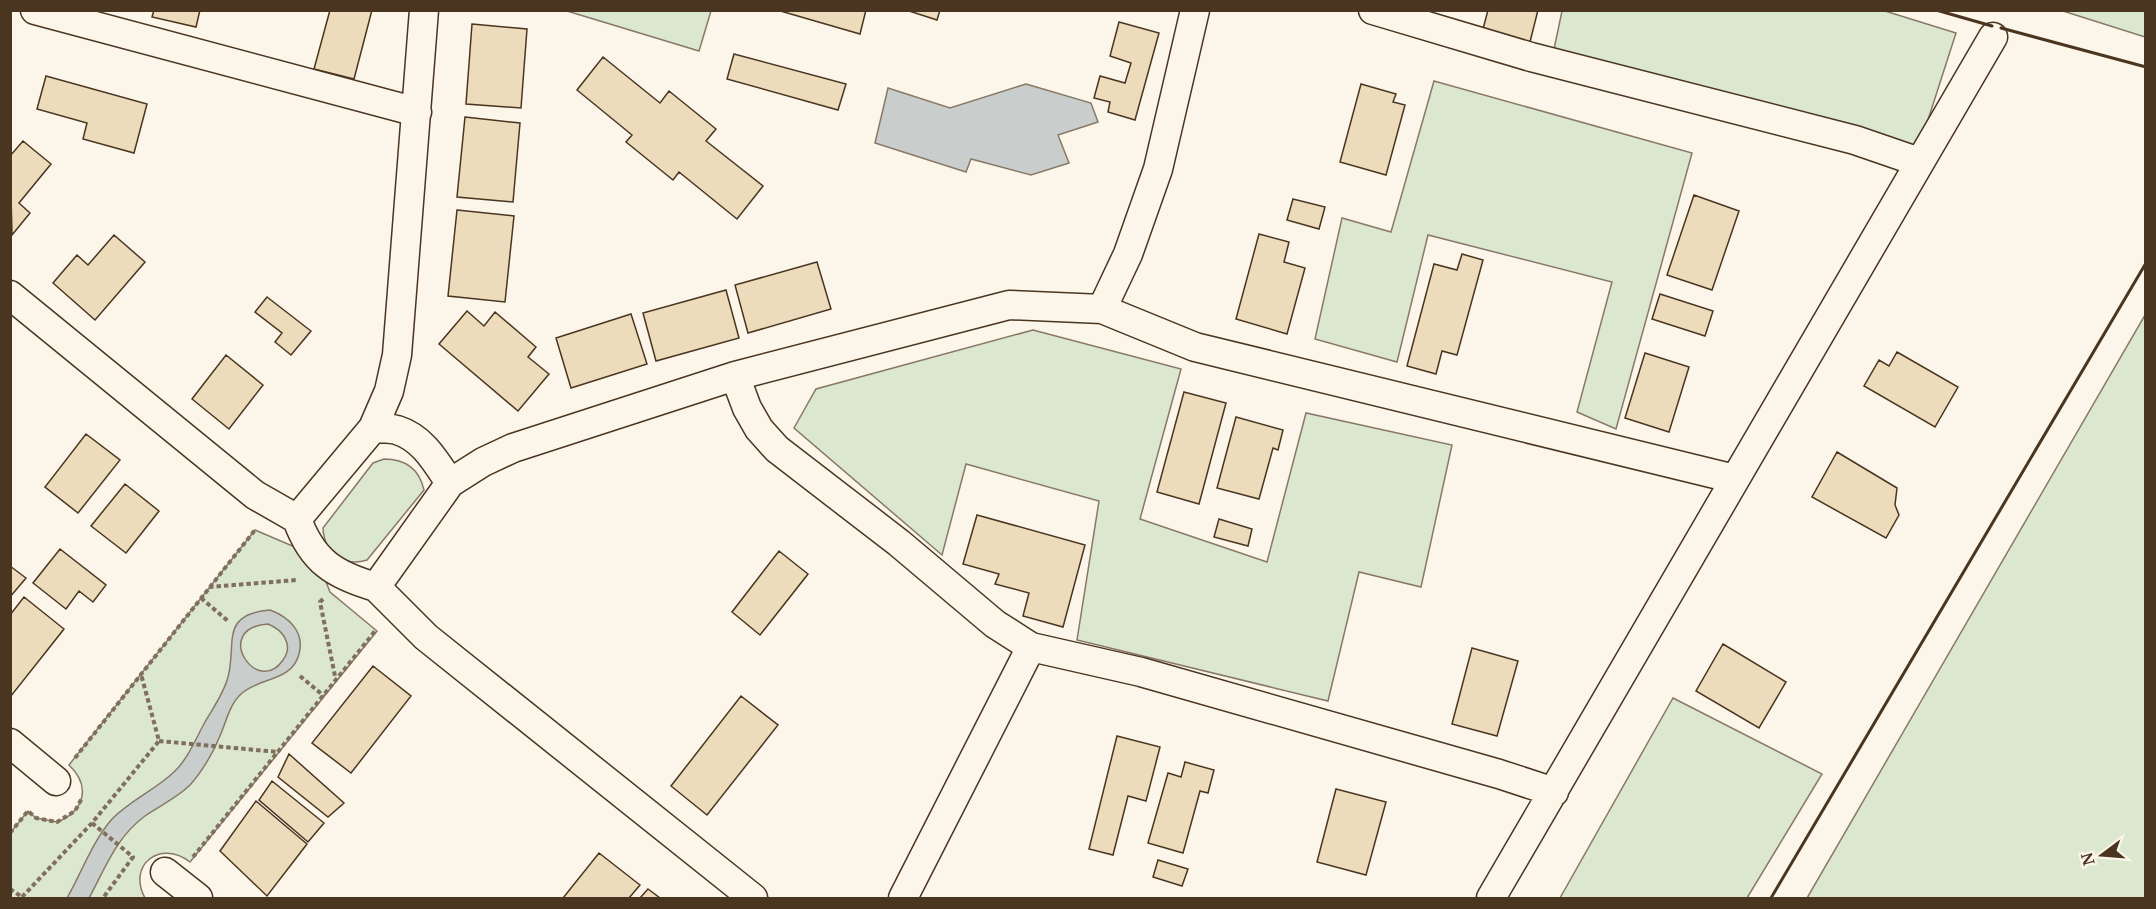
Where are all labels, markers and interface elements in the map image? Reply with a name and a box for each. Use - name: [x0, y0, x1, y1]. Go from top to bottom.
- north arrow: [2072, 825, 2132, 885]
- text: N: [2075, 850, 2100, 868]

